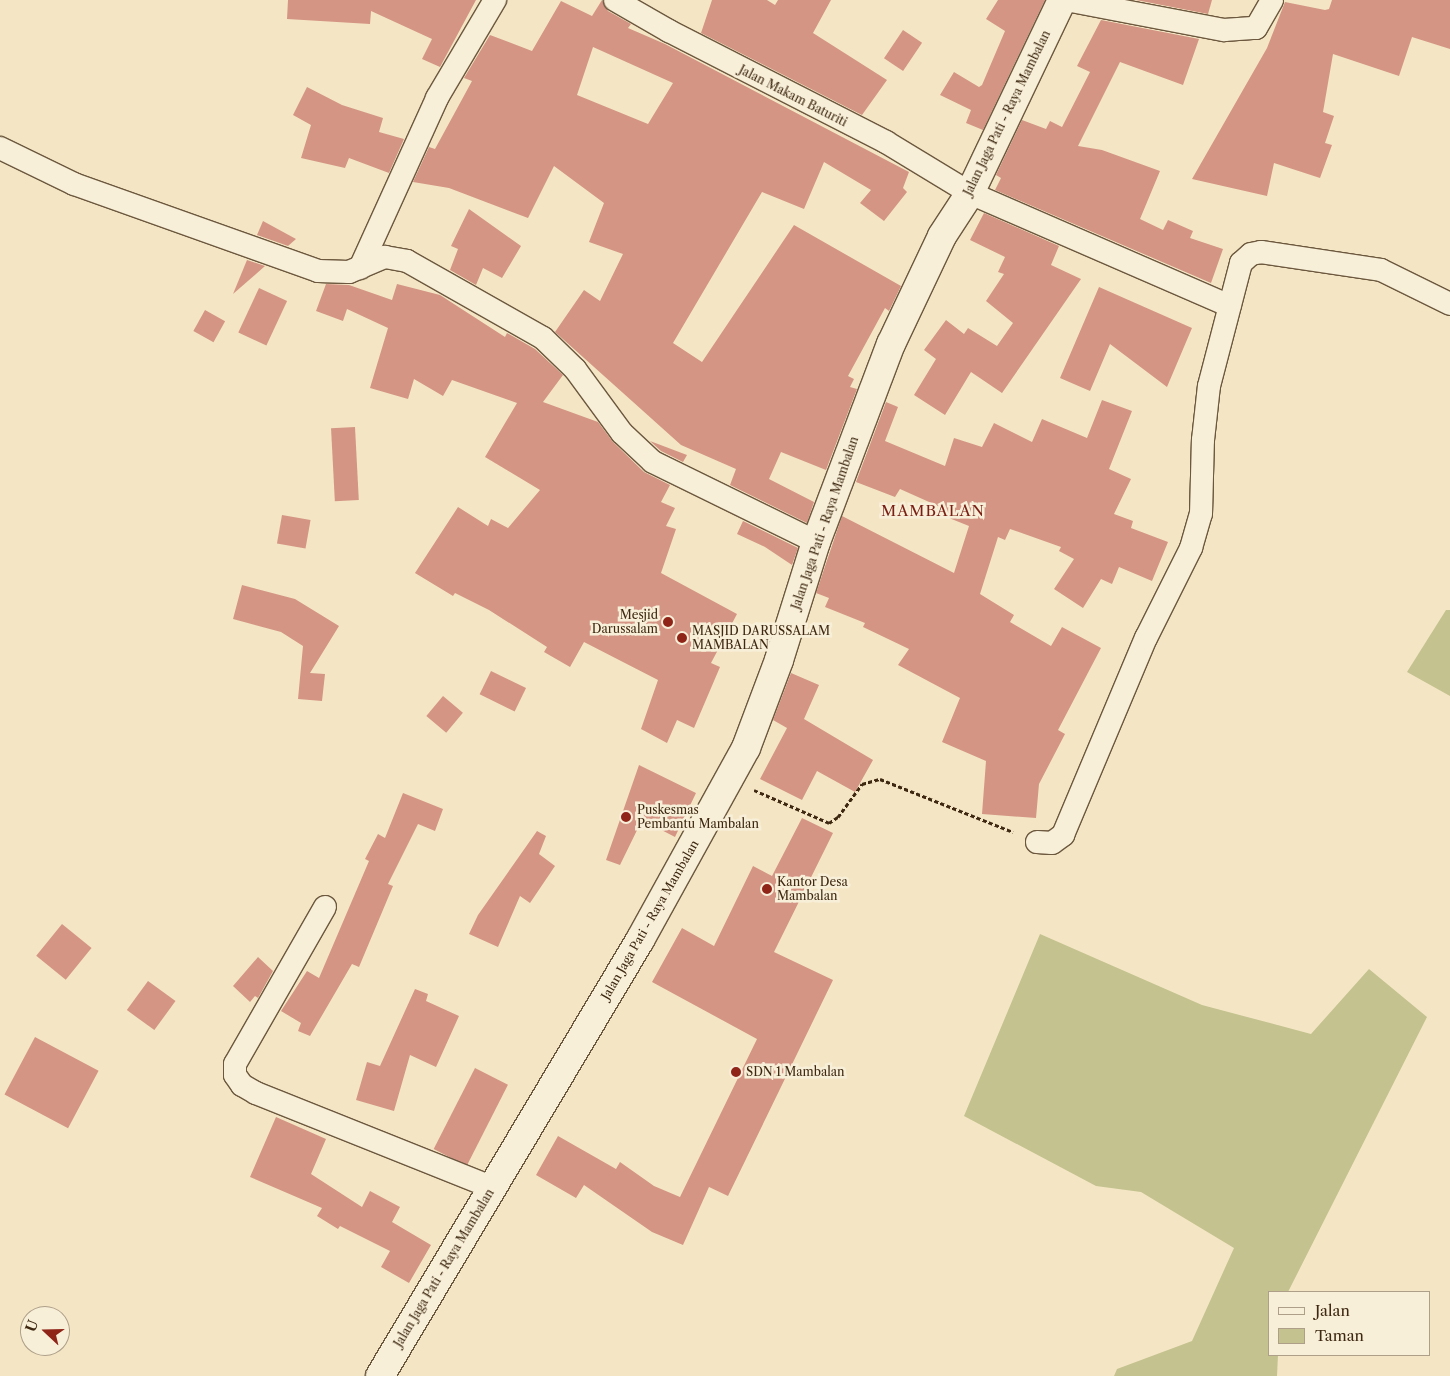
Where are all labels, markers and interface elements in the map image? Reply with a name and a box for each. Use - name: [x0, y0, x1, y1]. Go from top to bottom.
- street label: Jalan Jaga Pati - Raya Mambalan: [961, 28, 1053, 198]
- street label: Jalan Makam Baturiti: [736, 62, 850, 130]
- street label: Jalan Jaga Pati - Raya Mambalan: [789, 434, 861, 612]
- district label: MAMBALAN: [880, 502, 986, 520]
- place label: Mesjid Darussalam: [592, 608, 658, 636]
- marker: Mesjid Darussalam: [662, 616, 674, 628]
- place label: MASJID DARUSSALAM MAMBALAN: [692, 624, 830, 652]
- marker: MASJID DARUSSALAM MAMBALAN: [676, 632, 688, 644]
- place label: Puskesmas Pembantu Mambalan: [637, 803, 759, 831]
- marker: Puskesmas Pembantu Mambalan: [619, 810, 633, 824]
- street label: Jalan Jaga Pati - Raya Mambalan: [598, 837, 702, 1003]
- place label: Kantor Desa Mambalan: [777, 875, 848, 903]
- marker: Kantor Desa Mambalan: [761, 883, 773, 895]
- place label: SDN 1 Mambalan: [746, 1065, 845, 1079]
- marker: SDN 1 Mambalan: [730, 1066, 742, 1078]
- street label: Jalan Jaga Pati - Raya Mambalan: [391, 1186, 497, 1350]
- legend: [1268, 1291, 1430, 1356]
- text: Jalan: [1315, 1301, 1350, 1320]
- north arrow: [20, 1306, 70, 1356]
- text: U: [21, 1317, 42, 1335]
- text: Taman: [1315, 1326, 1364, 1345]

